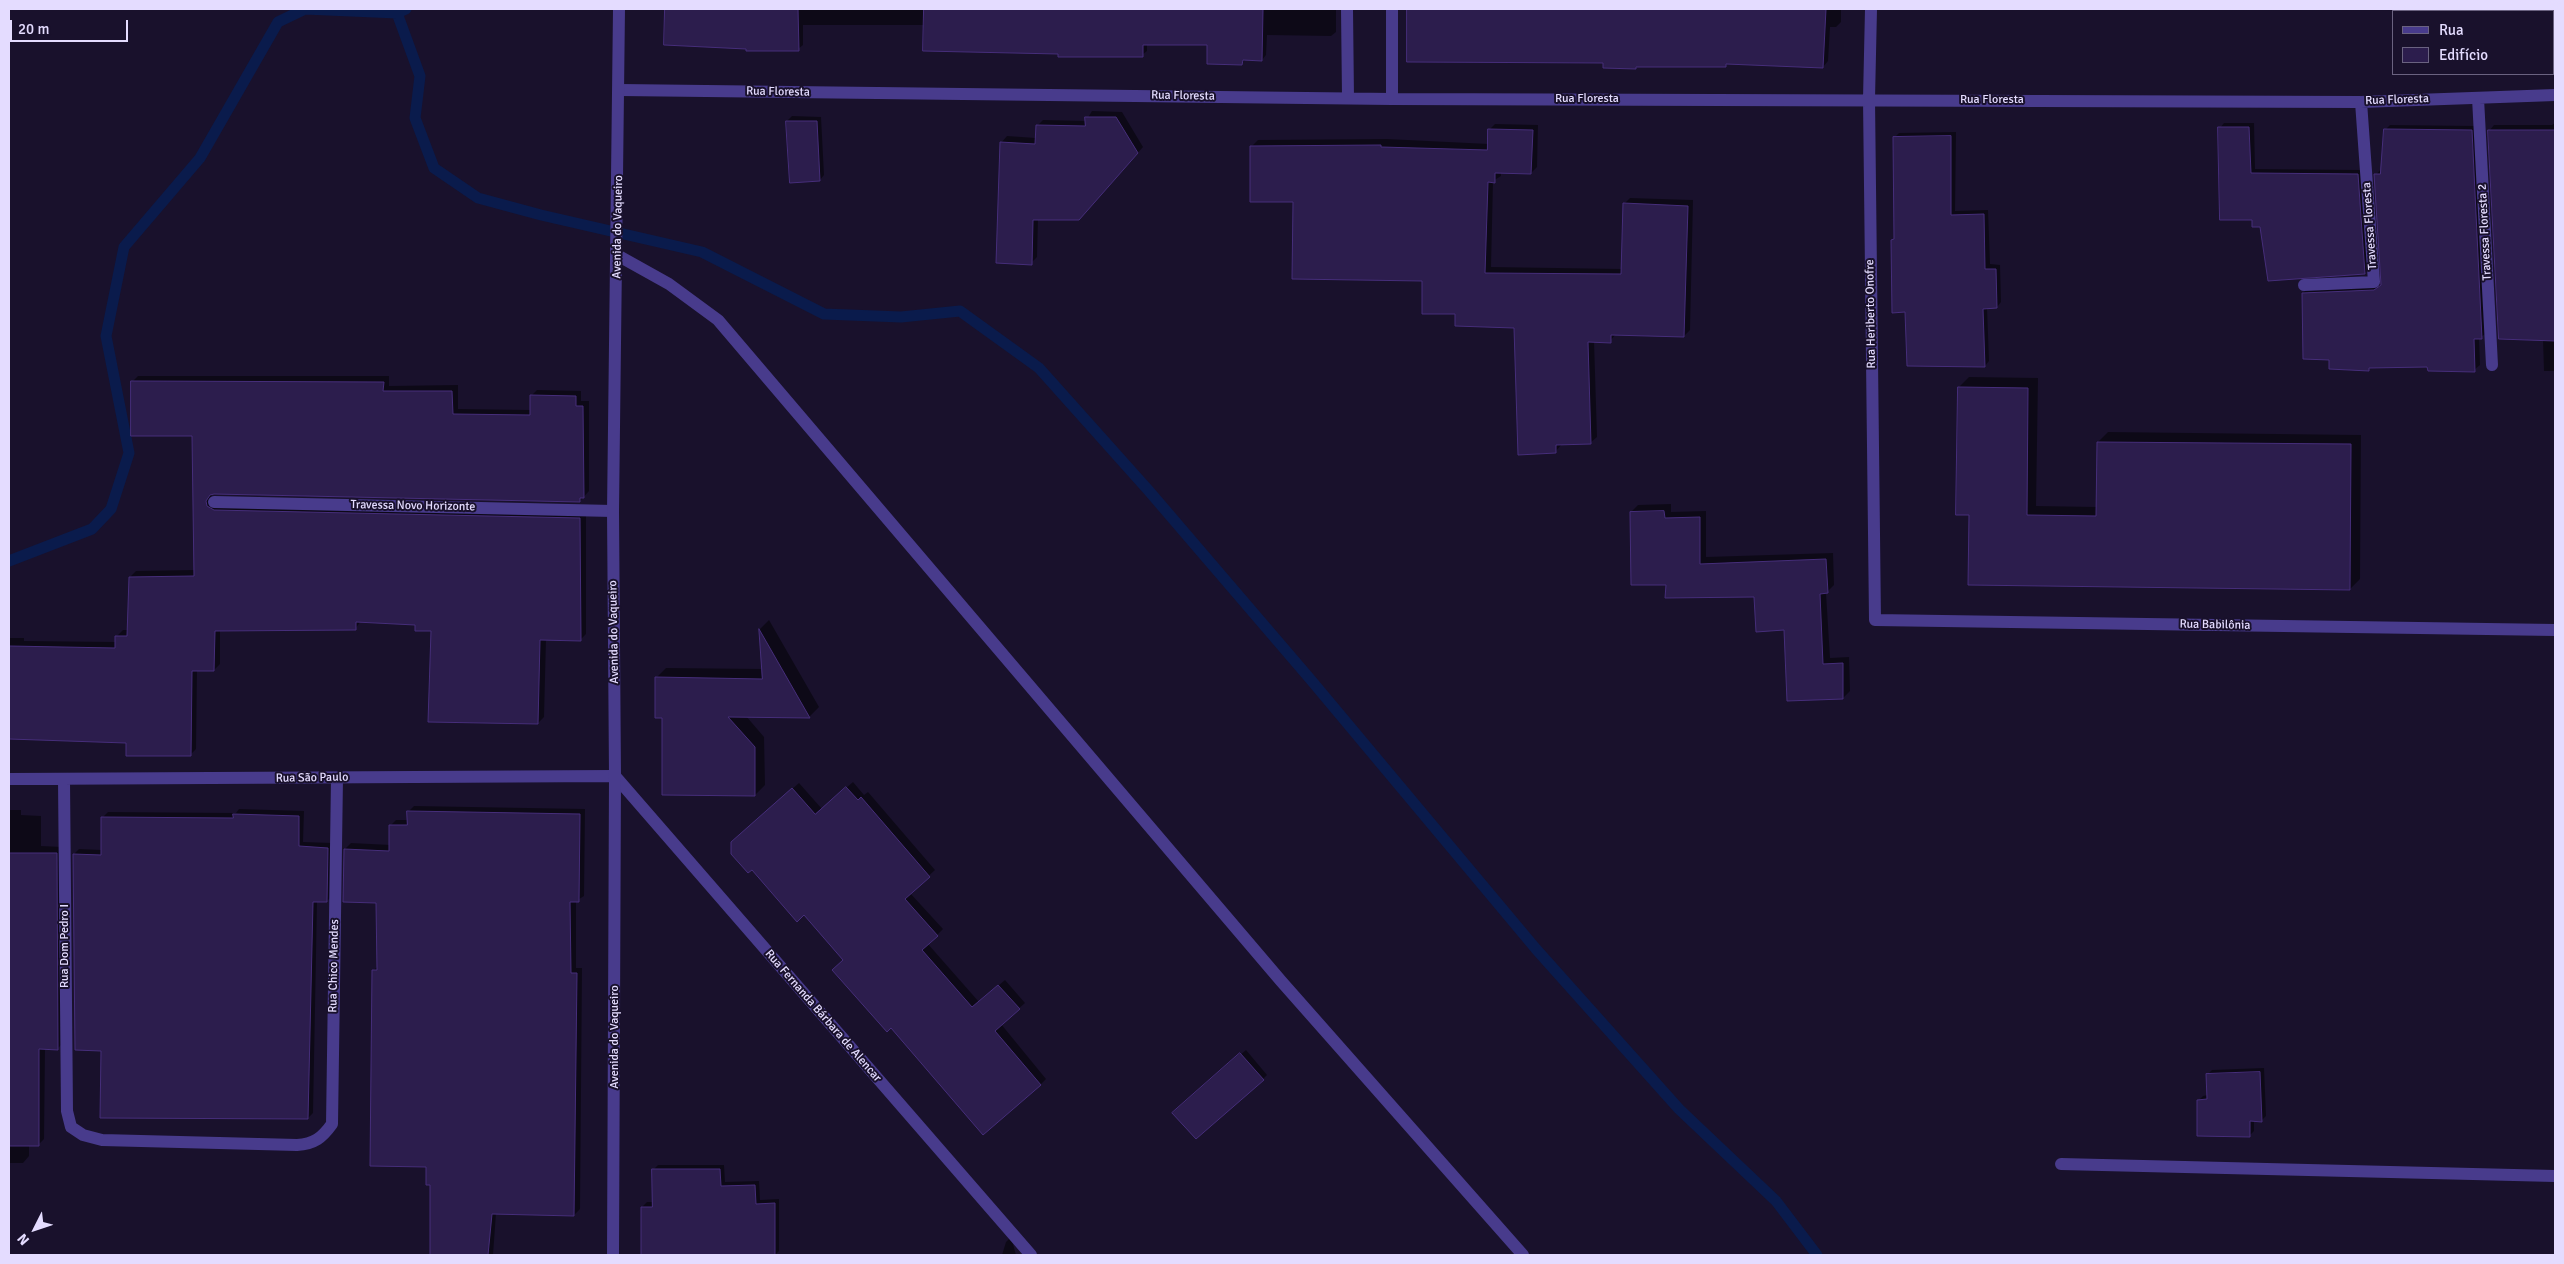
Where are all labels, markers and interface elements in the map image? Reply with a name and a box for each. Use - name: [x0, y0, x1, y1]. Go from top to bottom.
- scale bar: [12, 10, 130, 42]
- legend: [2392, 10, 2554, 75]
- text: 20 m: [18, 20, 49, 38]
- text: Rua: [2439, 21, 2464, 39]
- text: Edifício: [2439, 46, 2488, 64]
- street label: Rua Floresta: [746, 84, 810, 100]
- street label: Rua Floresta: [1151, 88, 1215, 104]
- street label: Rua Floresta: [1555, 92, 1619, 106]
- street label: Rua Floresta: [2365, 92, 2429, 108]
- street label: Rua Floresta: [1960, 93, 2024, 107]
- street label: Avenida do Vaqueiro: [610, 175, 626, 279]
- street label: Travessa Floresta: [2360, 182, 2380, 270]
- street label: Travessa Floresta 2: [2475, 183, 2495, 281]
- street label: Rua Heriberto Onofre: [1863, 259, 1879, 369]
- street label: Travessa Novo Horizonte: [350, 498, 476, 514]
- street label: Avenida do Vaqueiro: [606, 580, 622, 684]
- street label: Rua Babilônia: [2180, 617, 2250, 633]
- street label: Rua São Paulo: [276, 770, 348, 786]
- street label: Rua Dom Pedro I: [58, 904, 72, 988]
- street label: Rua Chico Mendes: [326, 919, 342, 1013]
- street label: Rua Fernanda Bárbara de Alencar: [762, 947, 884, 1085]
- street label: Avenida do Vaqueiro: [608, 985, 622, 1089]
- north arrow: [10, 1204, 60, 1254]
- text: N: [14, 1230, 33, 1248]

